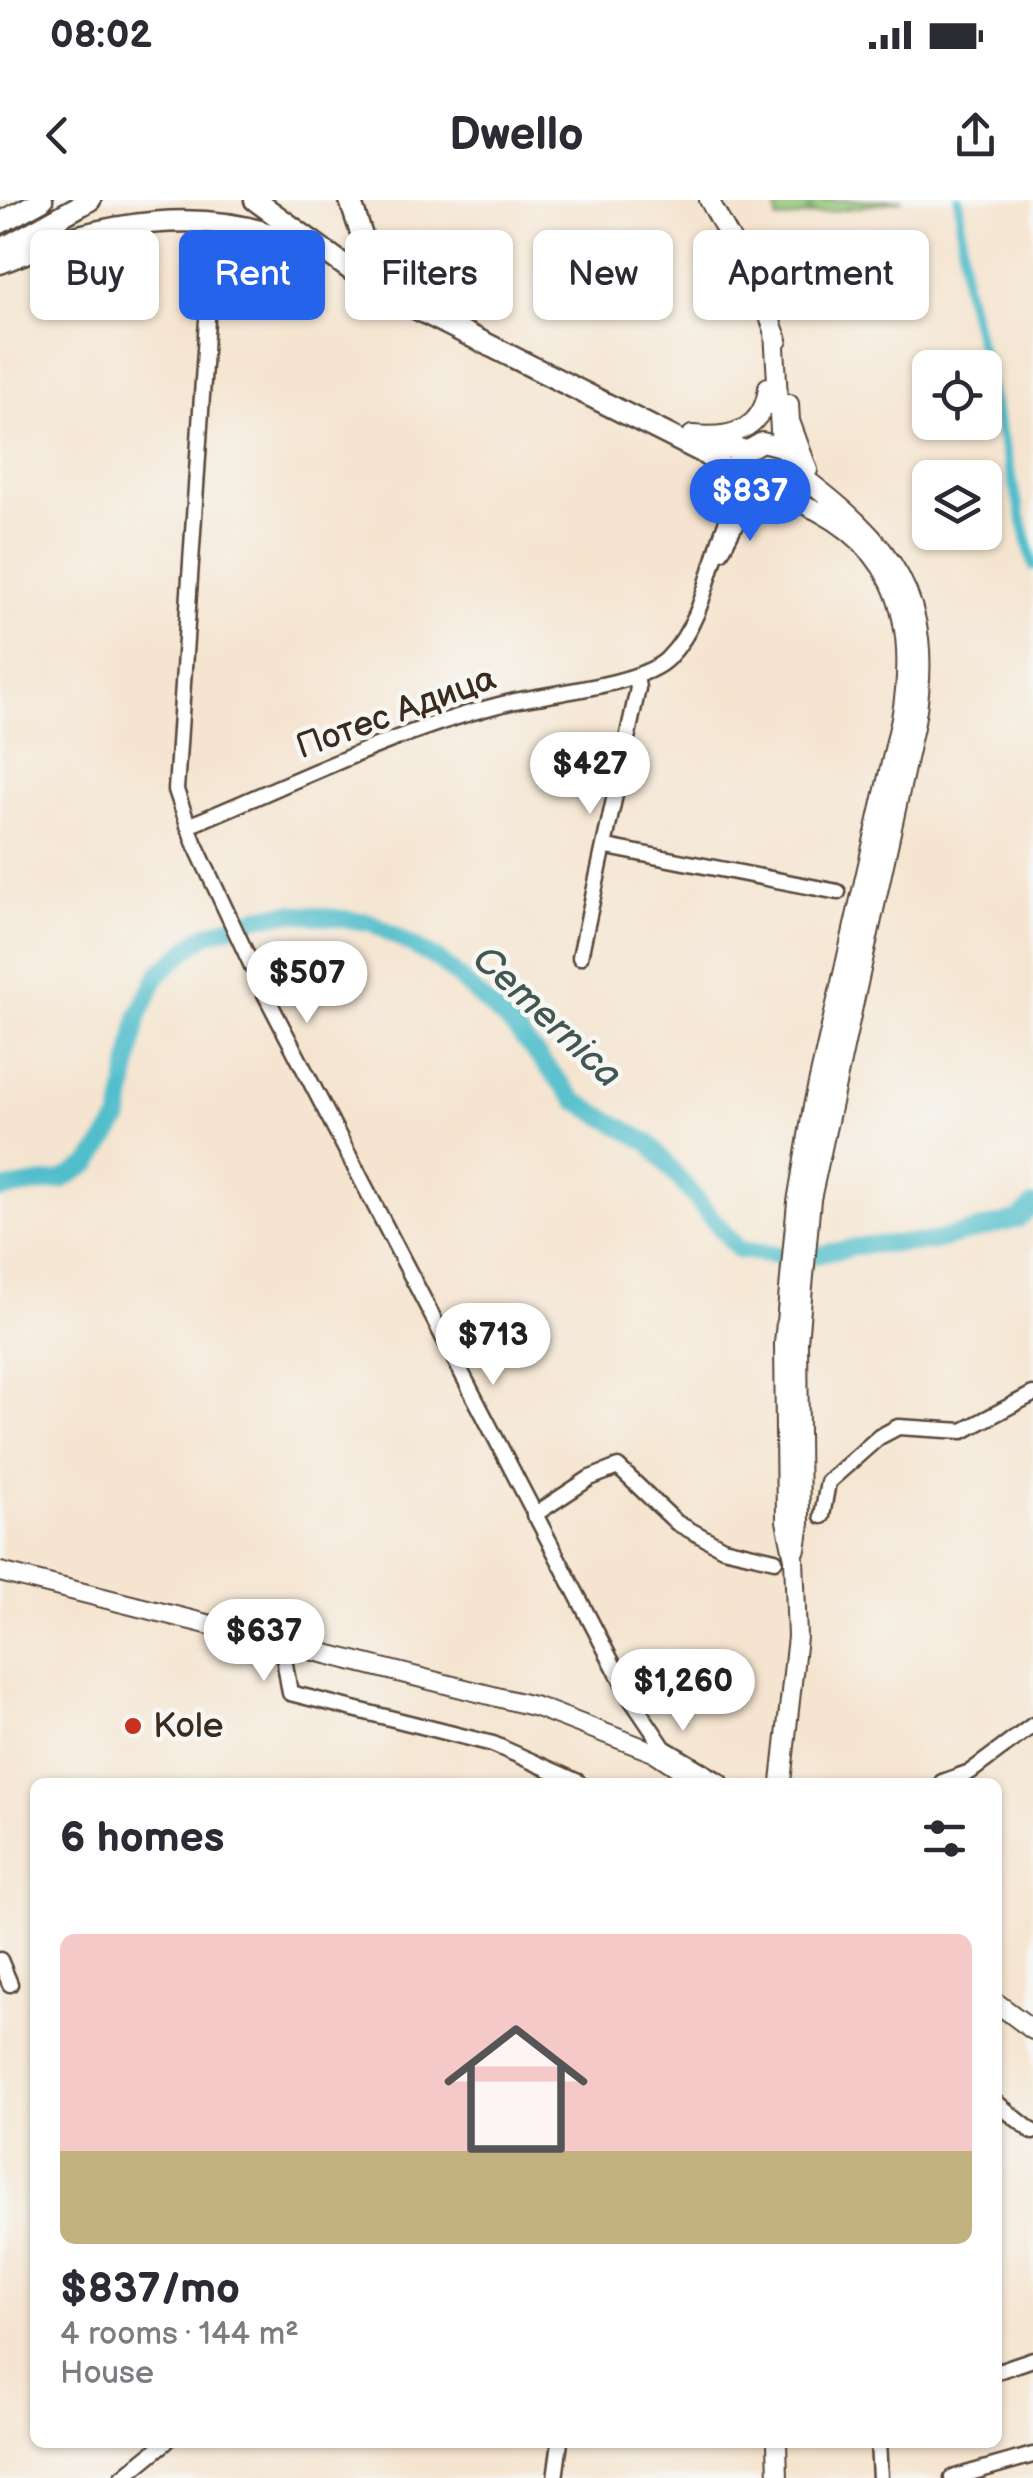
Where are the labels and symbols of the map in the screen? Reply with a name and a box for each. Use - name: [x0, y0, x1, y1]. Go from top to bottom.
- pin: $837: [691, 459, 809, 544]
- street label: Потес Адица: [290, 657, 502, 769]
- pin: $427: [531, 732, 649, 817]
- water label: Cemernica: [463, 937, 631, 1097]
- pin: $507: [248, 941, 366, 1026]
- pin: $713: [434, 1303, 552, 1388]
- pin: $637: [205, 1599, 323, 1684]
- pin: $1,260: [602, 1649, 764, 1734]
- place label: Kole: [153, 1705, 223, 1748]
- marker: Kole: [122, 1715, 144, 1737]

